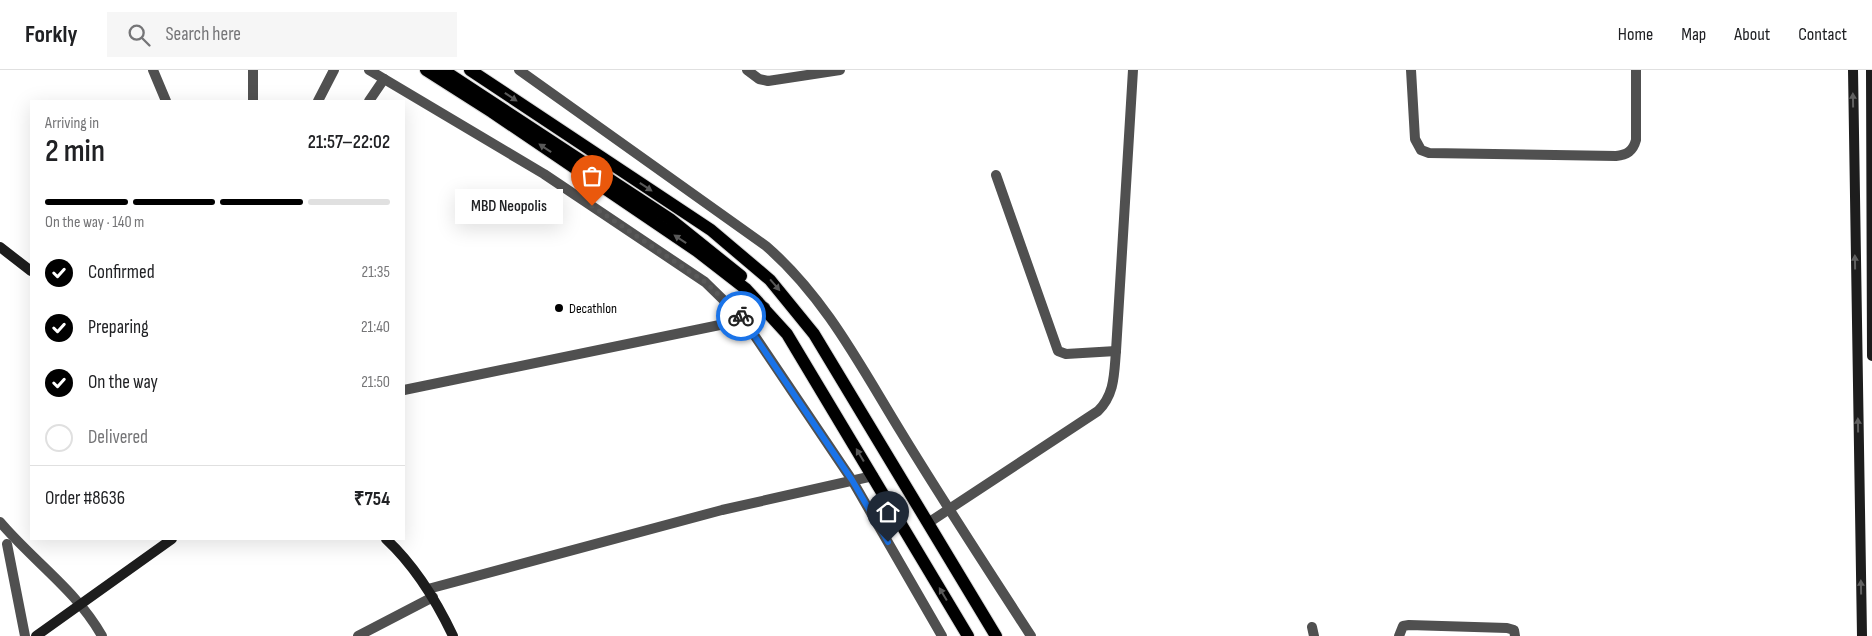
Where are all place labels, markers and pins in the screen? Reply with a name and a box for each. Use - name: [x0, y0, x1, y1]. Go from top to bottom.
- pin: [571, 155, 613, 206]
- callout: MBD Neopolis: [454, 188, 562, 224]
- place label: Decathlon: [569, 300, 617, 317]
- marker: Decathlon: [553, 302, 565, 314]
- pin: [867, 491, 909, 542]

